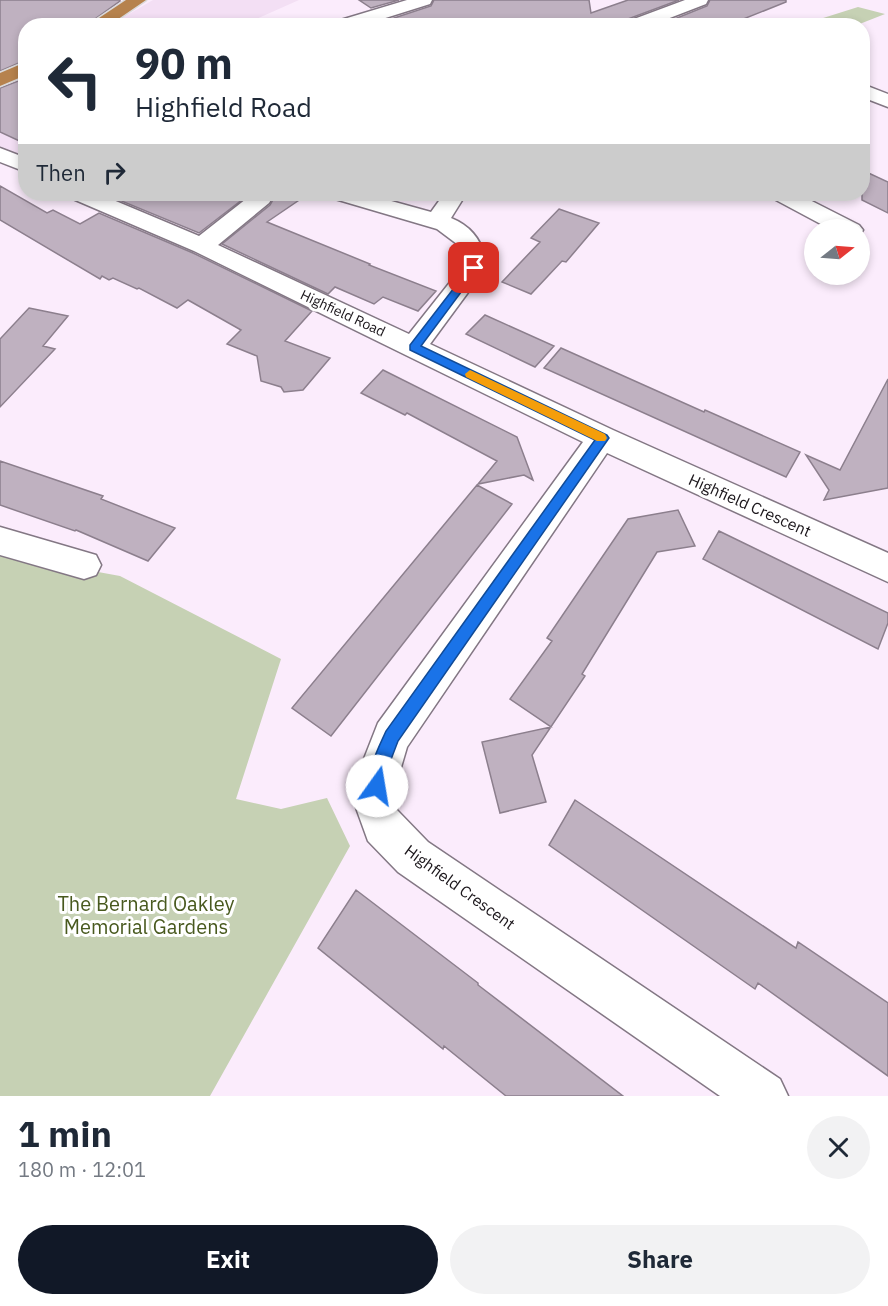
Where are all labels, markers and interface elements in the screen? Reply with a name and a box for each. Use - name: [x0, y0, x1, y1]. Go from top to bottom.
- text: 90 m: [135, 36, 233, 91]
- icon: left: [36, 42, 114, 120]
- text: Highfield Road: [135, 89, 312, 124]
- icon: right: [98, 156, 131, 189]
- text: Then: [36, 158, 86, 187]
- north arrow: [804, 219, 870, 285]
- map controls: [804, 219, 870, 285]
- pin: [448, 242, 499, 293]
- icon: arrive: [457, 251, 490, 284]
- street label: Highfield Road: [298, 285, 388, 341]
- street label: Highfield Crescent: [686, 469, 814, 541]
- position arrow: [345, 754, 409, 818]
- street label: Highfield Crescent: [401, 840, 519, 934]
- park label: The Bernard Oakley Memorial Gardens: [57, 890, 235, 940]
- text: 1 min: [18, 1110, 112, 1157]
- button: close: [807, 1116, 870, 1179]
- text: 180 m · 12:01: [18, 1156, 146, 1183]
- button: Exit: [18, 1225, 438, 1294]
- button: Share: [450, 1225, 870, 1294]

